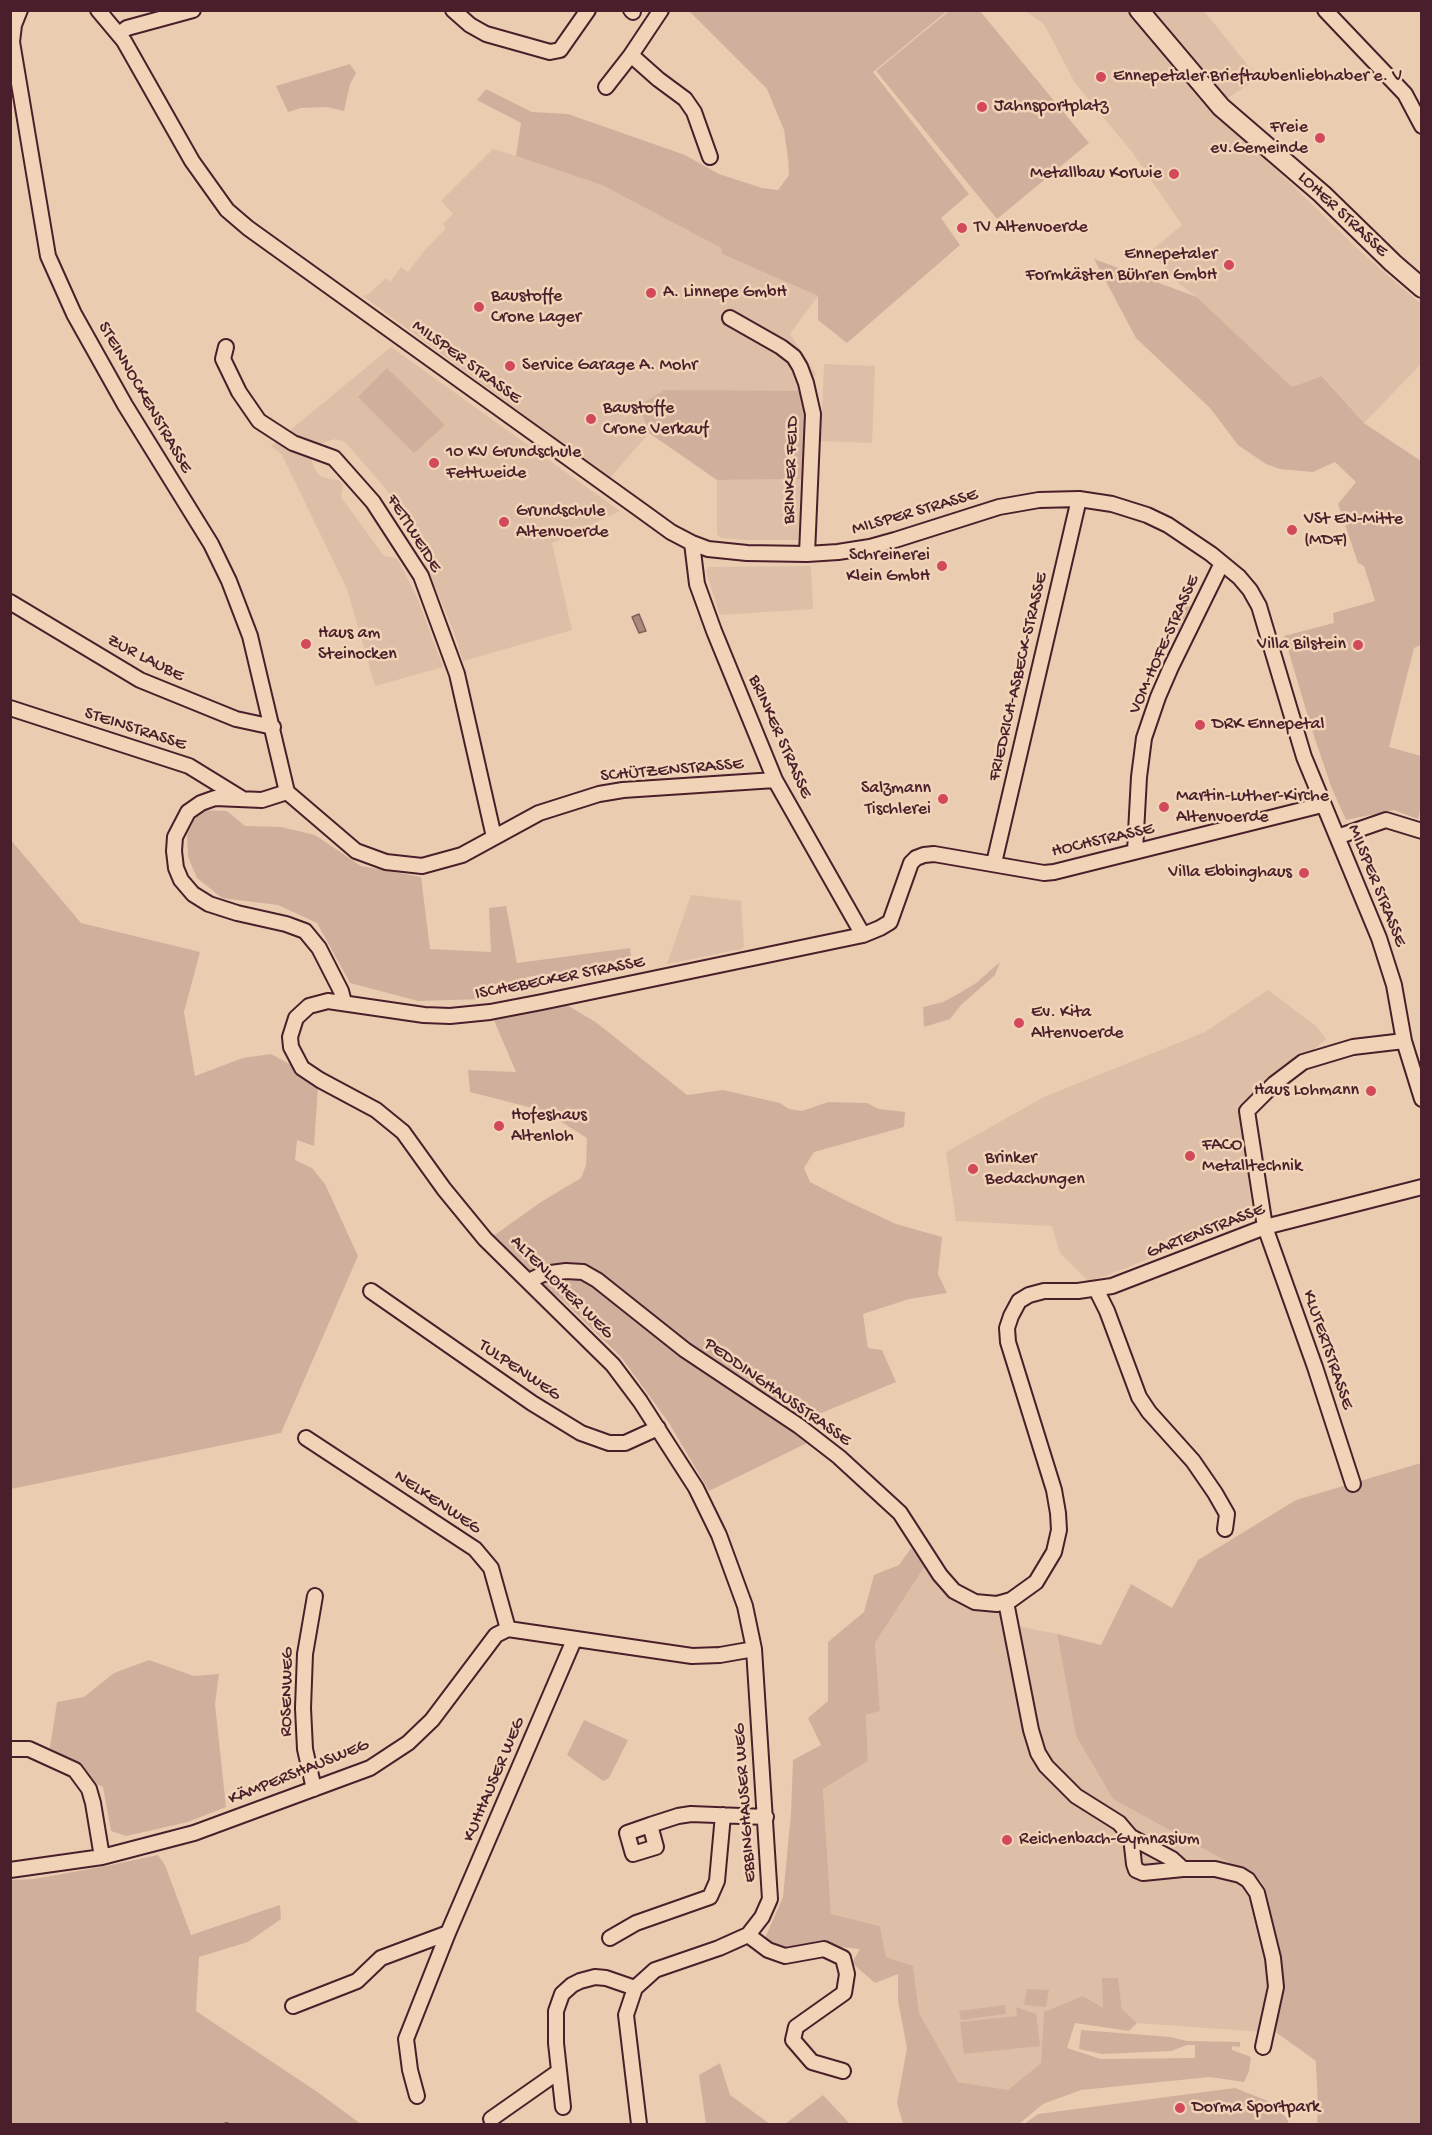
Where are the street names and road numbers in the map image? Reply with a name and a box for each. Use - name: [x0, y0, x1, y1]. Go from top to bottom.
- street label: LOHER STRASSE: [1292, 168, 1392, 262]
- street label: MILSPER STRASSE: [407, 316, 525, 410]
- street label: STEINNOCKENSTRASSE: [92, 319, 196, 477]
- street label: BRINKER FELD: [779, 416, 805, 524]
- street label: MILSPER STRASSE: [850, 485, 980, 541]
- street label: FETTWEIDE: [381, 491, 445, 577]
- street label: FRIEDRICH-ASBECK-STRASSE: [984, 571, 1054, 783]
- street label: VOM-HOFE-STRASSE: [1125, 572, 1205, 718]
- street label: ZUR LAUBE: [103, 630, 187, 688]
- street label: BRINKER STRASSE: [742, 672, 816, 802]
- street label: STEINSTRASSE: [81, 703, 189, 757]
- street label: SCHÜTZENSTRASSE: [600, 754, 744, 788]
- street label: HOCHSTRASSE: [1050, 819, 1156, 863]
- street label: MILSPER STRASSE: [1342, 822, 1410, 950]
- street label: ISCHEBECKER STRASSE: [473, 952, 647, 1006]
- street label: GARTENSTRASSE: [1144, 1200, 1268, 1264]
- street label: ALTENLOHER WEG: [505, 1232, 617, 1344]
- street label: KLUTERTSTRASSE: [1297, 1288, 1357, 1412]
- street label: PEDDINGHAUSSTRASSE: [699, 1334, 855, 1452]
- street label: TULPENWEG: [474, 1336, 564, 1406]
- street label: NELKENWEG: [389, 1466, 485, 1540]
- street label: ROSENWEG: [276, 1647, 300, 1737]
- street label: KUHHAUSER WEG: [459, 1715, 531, 1845]
- street label: EBBINGHAUSER WEG: [730, 1723, 762, 1883]
- street label: KÄMPERSHAUSWEG: [226, 1735, 372, 1811]

